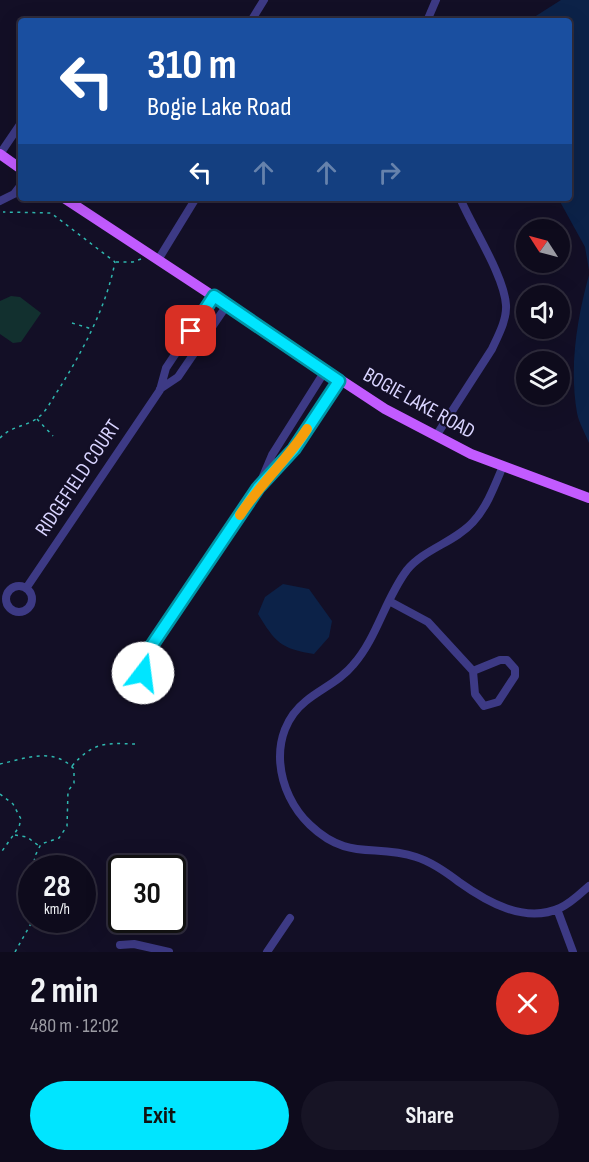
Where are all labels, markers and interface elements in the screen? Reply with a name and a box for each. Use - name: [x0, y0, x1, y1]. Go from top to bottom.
- text: 310 m: [147, 40, 237, 91]
- icon: left: [48, 42, 126, 120]
- text: Bogie Lake Road: [147, 91, 291, 123]
- icon: left: [184, 156, 217, 189]
- icon: ahead: [247, 156, 280, 189]
- icon: ahead: [310, 156, 343, 189]
- icon: right: [373, 156, 406, 189]
- north arrow: [516, 219, 570, 273]
- map controls: [516, 219, 570, 405]
- button: sound: [516, 285, 570, 339]
- pin: [165, 305, 216, 356]
- icon: arrive: [174, 314, 207, 347]
- button: layers: [516, 351, 570, 405]
- street label: BOGIE LAKE ROAD: [359, 362, 479, 444]
- street label: RIDGEFIELD COURT: [30, 415, 126, 541]
- position arrow: [111, 641, 175, 705]
- speed limit sign: 30: [108, 855, 186, 933]
- text: 28: [43, 869, 71, 905]
- text: km/h: [44, 900, 70, 919]
- text: 2 min: [30, 970, 99, 1013]
- button: close: [496, 972, 559, 1035]
- text: 480 m · 12:02: [30, 1014, 119, 1038]
- button: Exit: [30, 1081, 289, 1150]
- button: Share: [301, 1081, 559, 1150]

